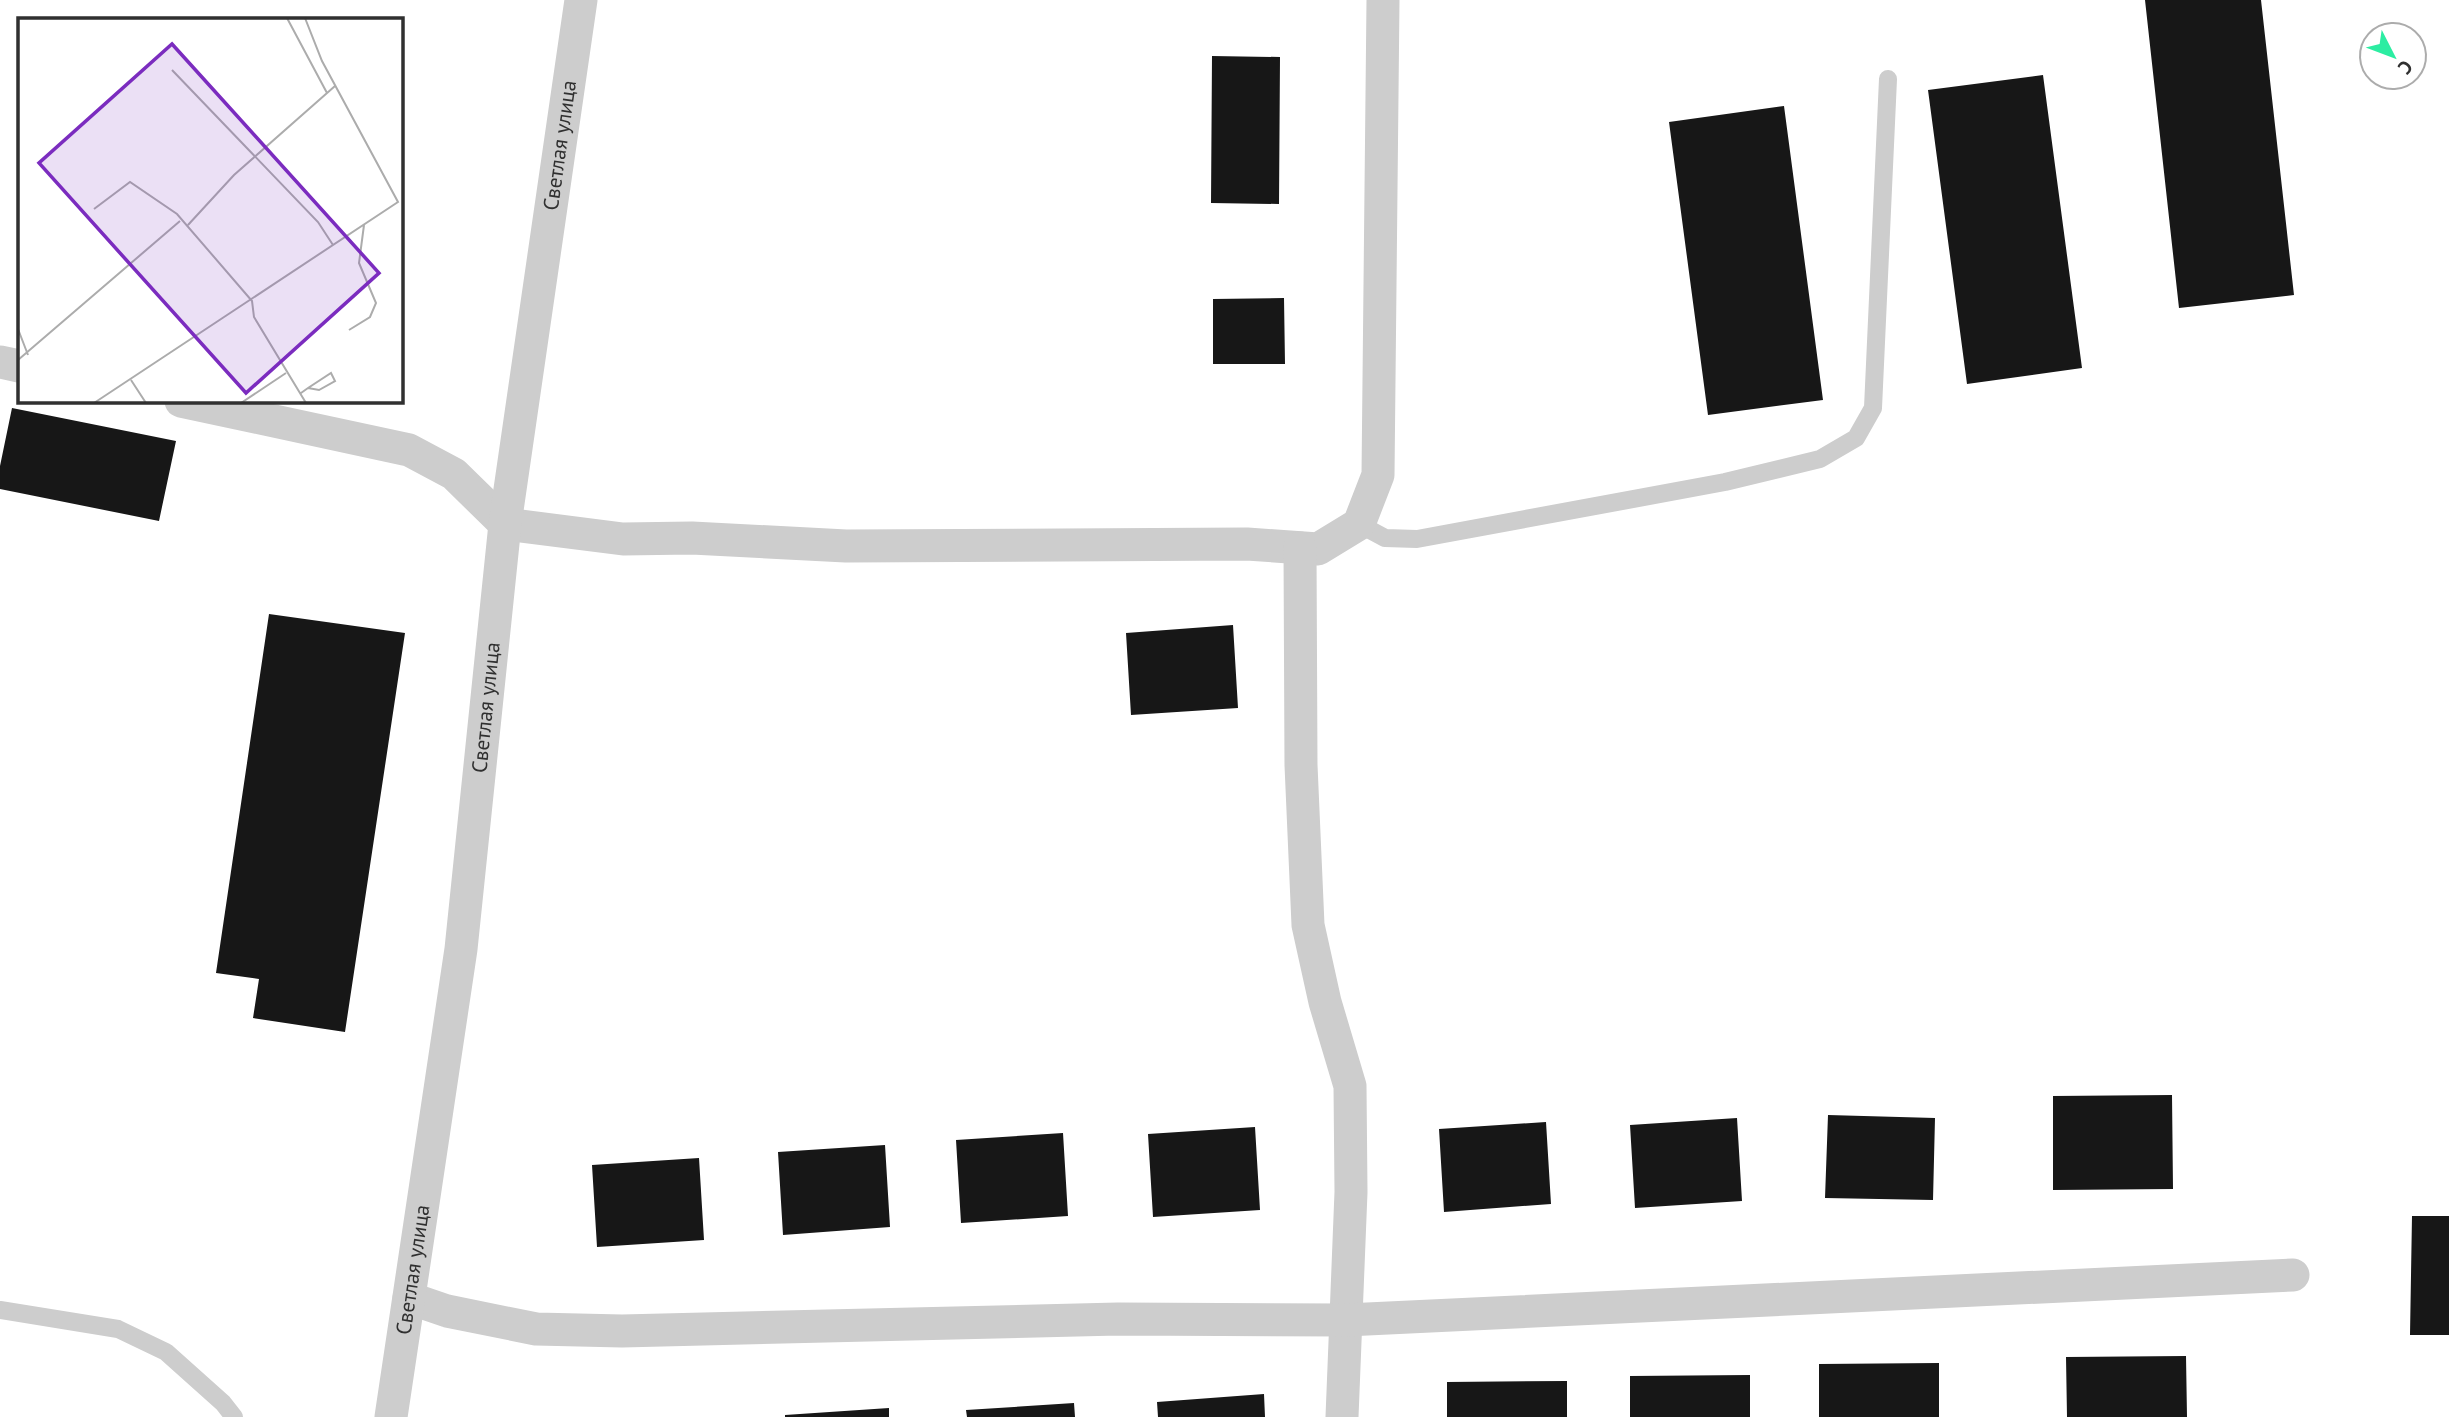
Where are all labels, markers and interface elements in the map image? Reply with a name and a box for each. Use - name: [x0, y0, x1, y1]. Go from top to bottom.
- inset map: [18, 18, 402, 402]
- north arrow: [2358, 21, 2428, 91]
- text: С: [2393, 55, 2418, 80]
- street label: Светлая улица: [537, 79, 582, 212]
- street label: Светлая улица: [465, 641, 506, 774]
- street label: Светлая улица: [389, 1203, 436, 1336]

